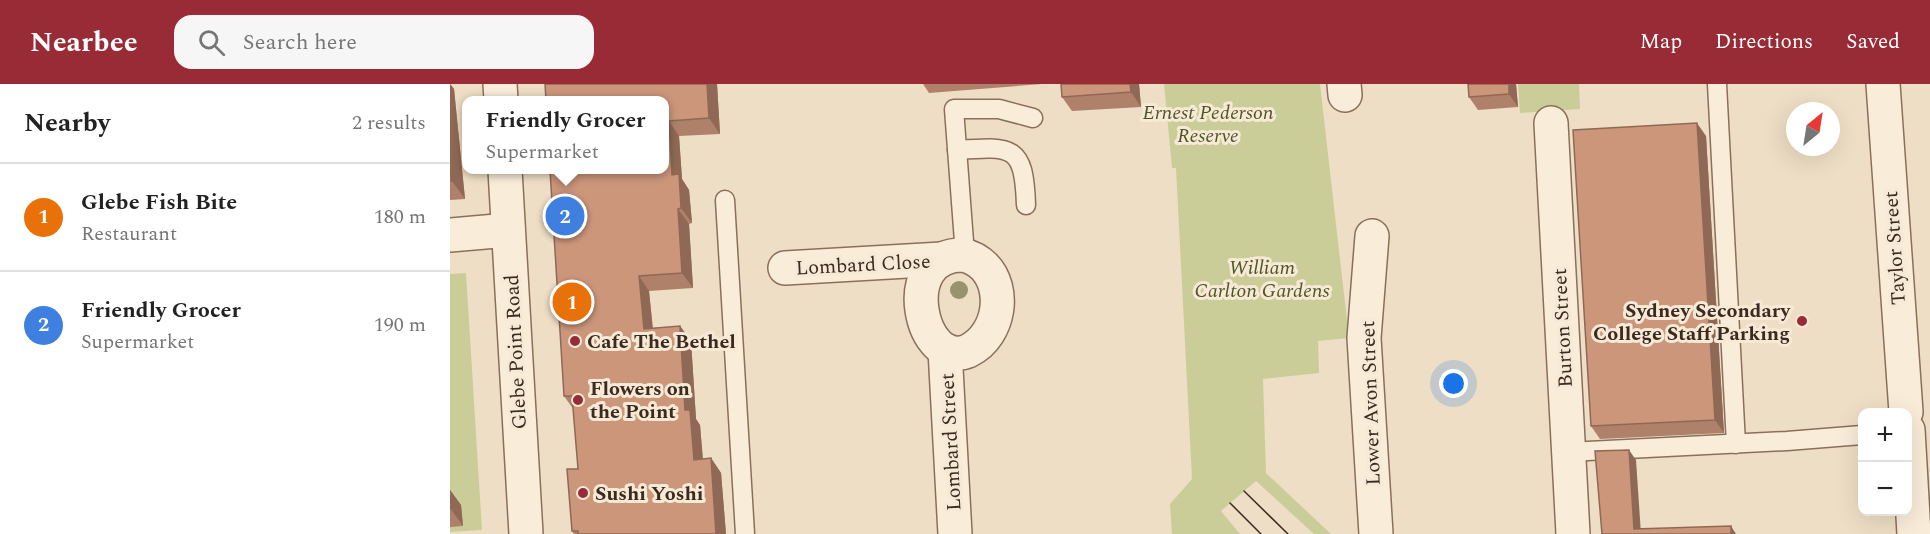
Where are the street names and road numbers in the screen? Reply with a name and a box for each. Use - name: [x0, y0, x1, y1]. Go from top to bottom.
- street label: Taylor Street: [1876, 190, 1914, 306]
- street label: Lombard Close: [795, 246, 931, 284]
- street label: Burton Street: [1545, 268, 1581, 388]
- street label: Glebe Point Road: [497, 274, 535, 430]
- street label: Lower Avon Street: [1353, 320, 1389, 486]
- street label: Lombard Street: [932, 372, 970, 512]

